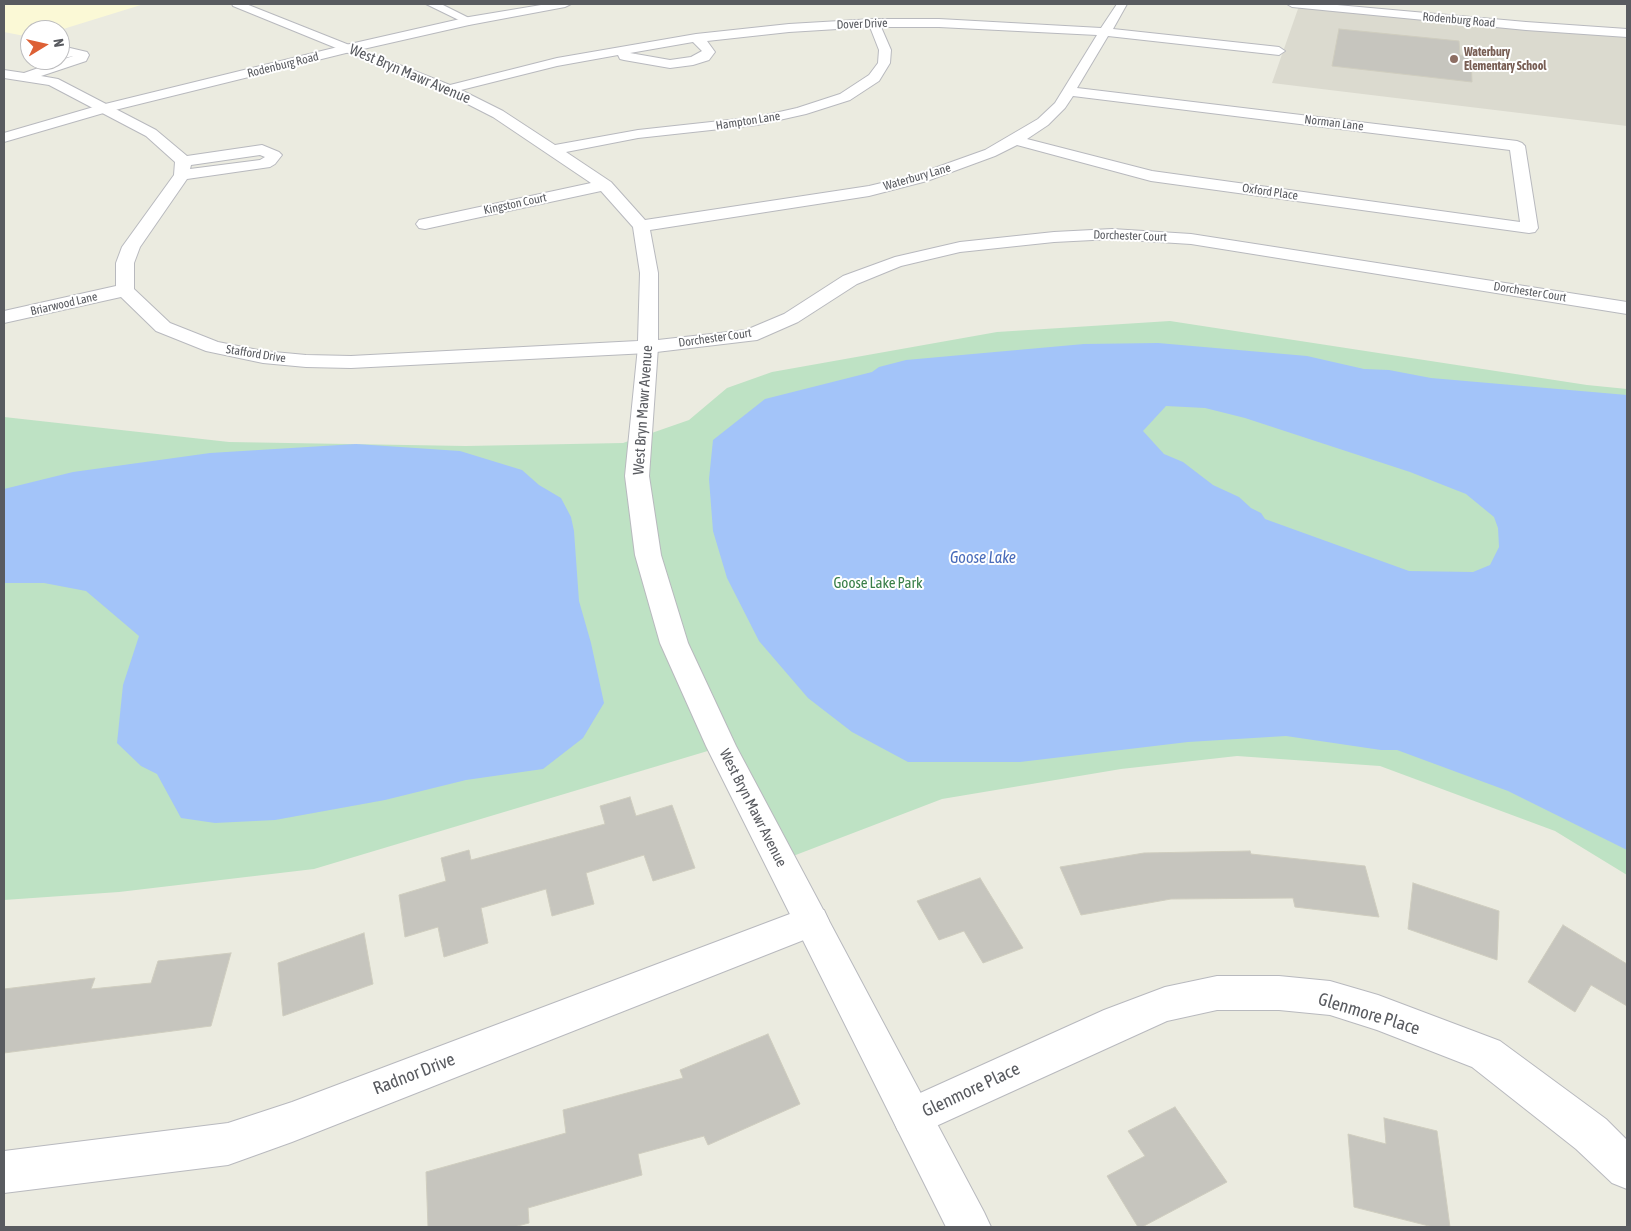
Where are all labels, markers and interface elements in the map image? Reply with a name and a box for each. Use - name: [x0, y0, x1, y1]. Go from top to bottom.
- street label: Rodenburg Road: [1422, 10, 1496, 30]
- street label: Dover Drive: [836, 16, 888, 32]
- north arrow: [20, 20, 70, 70]
- text: N: [50, 37, 67, 48]
- street label: West Bryn Mawr Avenue: [347, 40, 473, 108]
- place label: Waterbury Elementary School: [1464, 45, 1546, 73]
- street label: Rodenburg Road: [246, 49, 320, 81]
- marker: Waterbury Elementary School: [1448, 53, 1460, 65]
- street label: Hampton Lane: [715, 109, 781, 133]
- street label: Norman Lane: [1304, 112, 1364, 134]
- street label: Waterbury Lane: [882, 161, 952, 193]
- street label: Oxford Place: [1241, 181, 1299, 203]
- street label: Kingston Court: [482, 190, 548, 218]
- street label: Dorchester Court: [1093, 228, 1167, 244]
- street label: Dorchester Court: [1493, 279, 1567, 305]
- street label: Briarwood Lane: [29, 289, 99, 319]
- street label: Dorchester Court: [678, 326, 752, 350]
- street label: Stafford Drive: [225, 342, 287, 366]
- street label: West Bryn Mawr Avenue: [629, 345, 657, 475]
- water label: Goose Lake: [950, 548, 1016, 568]
- park label: Goose Lake Park: [833, 574, 923, 592]
- street label: West Bryn Mawr Avenue: [715, 746, 791, 870]
- street label: Glenmore Place: [1316, 988, 1422, 1040]
- street label: Radnor Drive: [370, 1049, 458, 1099]
- street label: Glenmore Place: [919, 1058, 1023, 1122]

